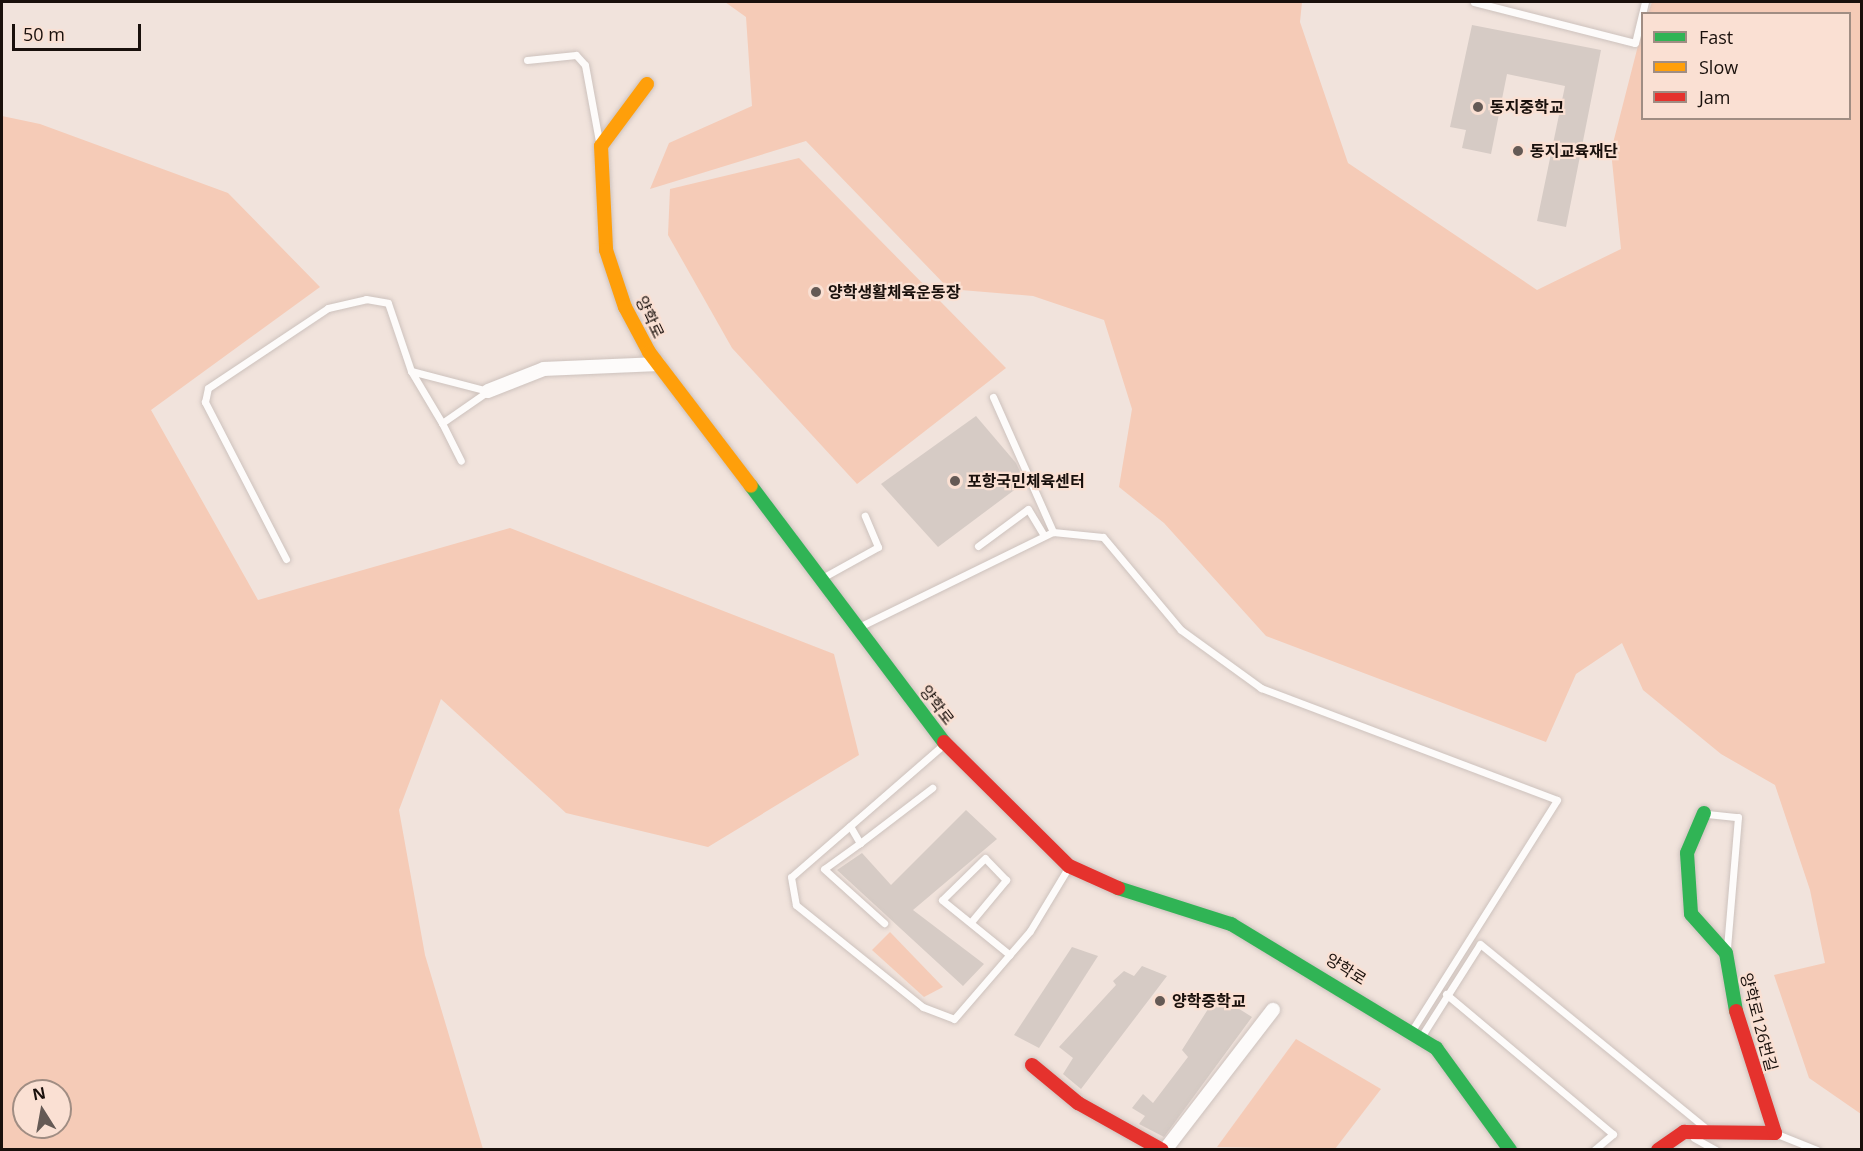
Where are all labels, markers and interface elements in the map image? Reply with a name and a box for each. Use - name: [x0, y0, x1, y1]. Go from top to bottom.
- scale bar: [15, 12, 144, 50]
- legend: [1641, 12, 1851, 120]
- text: 50 m: [23, 22, 65, 46]
- text: Fast: [1699, 25, 1733, 49]
- text: Slow: [1699, 55, 1738, 79]
- text: Jam: [1699, 85, 1731, 109]
- place label: 동지중학교: [1490, 97, 1564, 117]
- marker: 동지중학교: [1471, 100, 1485, 114]
- place label: 동지교육재단: [1530, 141, 1618, 161]
- marker: 동지교육재단: [1511, 144, 1525, 158]
- place label: 양학생활체육운동장: [828, 282, 960, 302]
- marker: 양학생활체육운동장: [809, 285, 823, 299]
- street label: 양학로: [632, 293, 668, 341]
- place label: 포항국민체육센터: [967, 471, 1085, 491]
- marker: 포항국민체육센터: [948, 474, 962, 488]
- street label: 양학로: [916, 682, 958, 728]
- street label: 양학로: [1322, 949, 1370, 989]
- street label: 양학로126번길: [1737, 971, 1781, 1073]
- place label: 양학중학교: [1172, 991, 1246, 1011]
- marker: 양학중학교: [1153, 994, 1167, 1008]
- north arrow: [12, 1079, 72, 1139]
- text: N: [30, 1081, 47, 1105]

